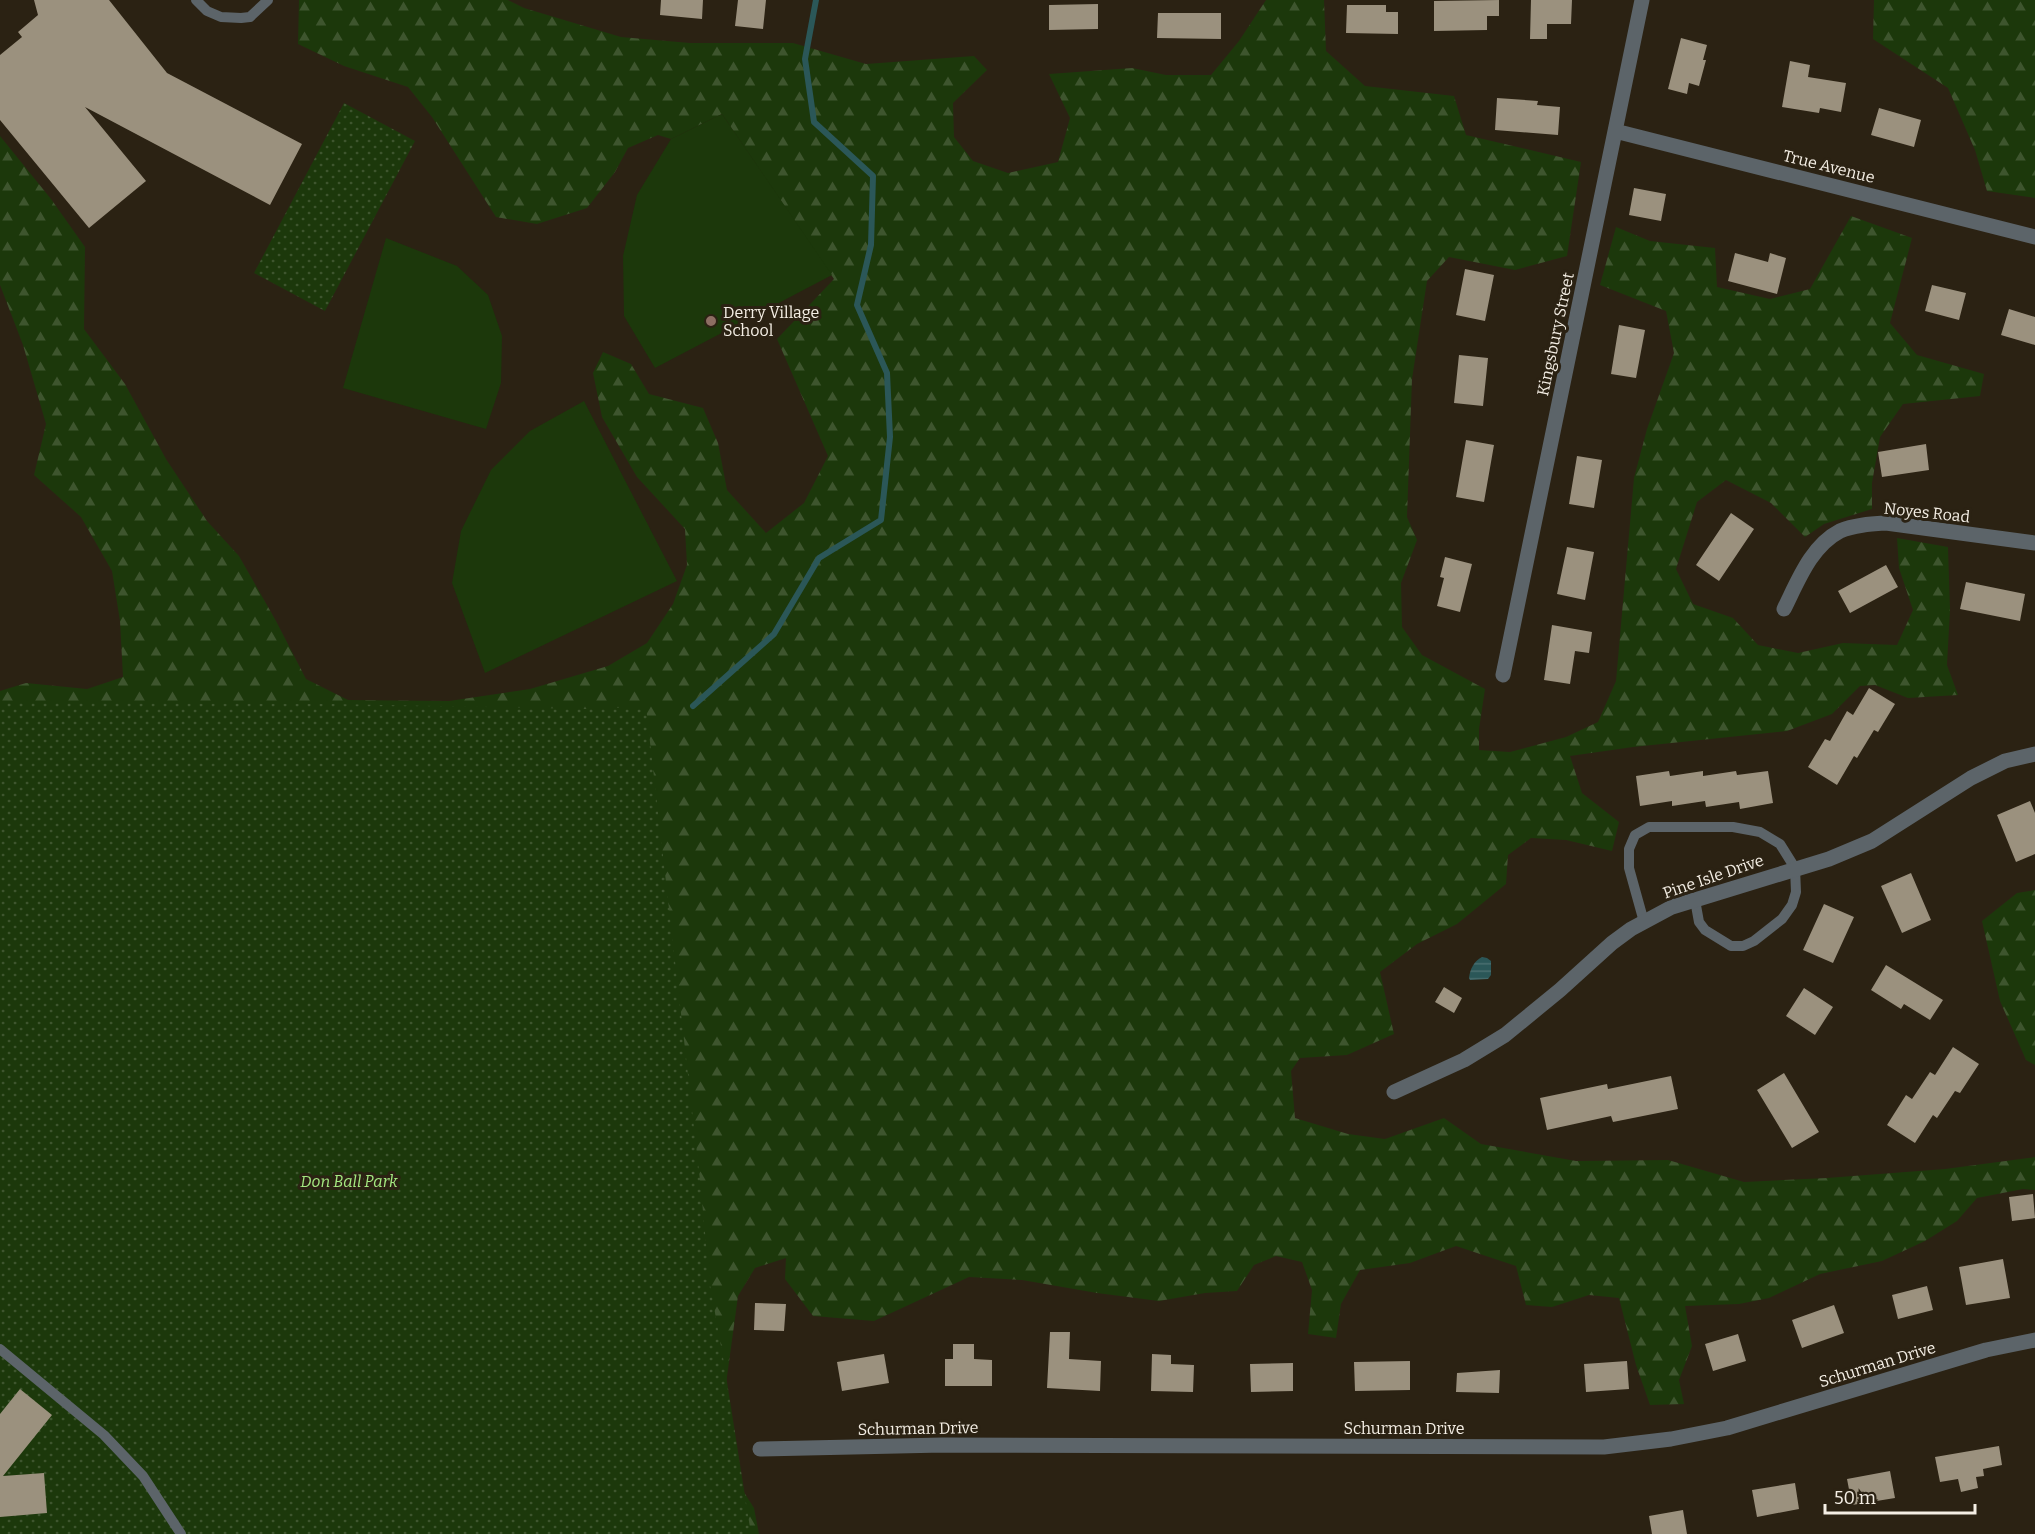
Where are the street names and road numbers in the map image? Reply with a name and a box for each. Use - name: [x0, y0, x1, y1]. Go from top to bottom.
- street label: True Avenue: [1781, 146, 1877, 187]
- street label: Kingsbury Street: [1533, 270, 1578, 398]
- street label: Noyes Road: [1883, 499, 1972, 527]
- street label: Pine Isle Drive: [1660, 850, 1766, 903]
- street label: Schurman Drive: [1817, 1338, 1938, 1391]
- street label: Schurman Drive: [857, 1418, 979, 1439]
- street label: Schurman Drive: [1344, 1419, 1464, 1438]

